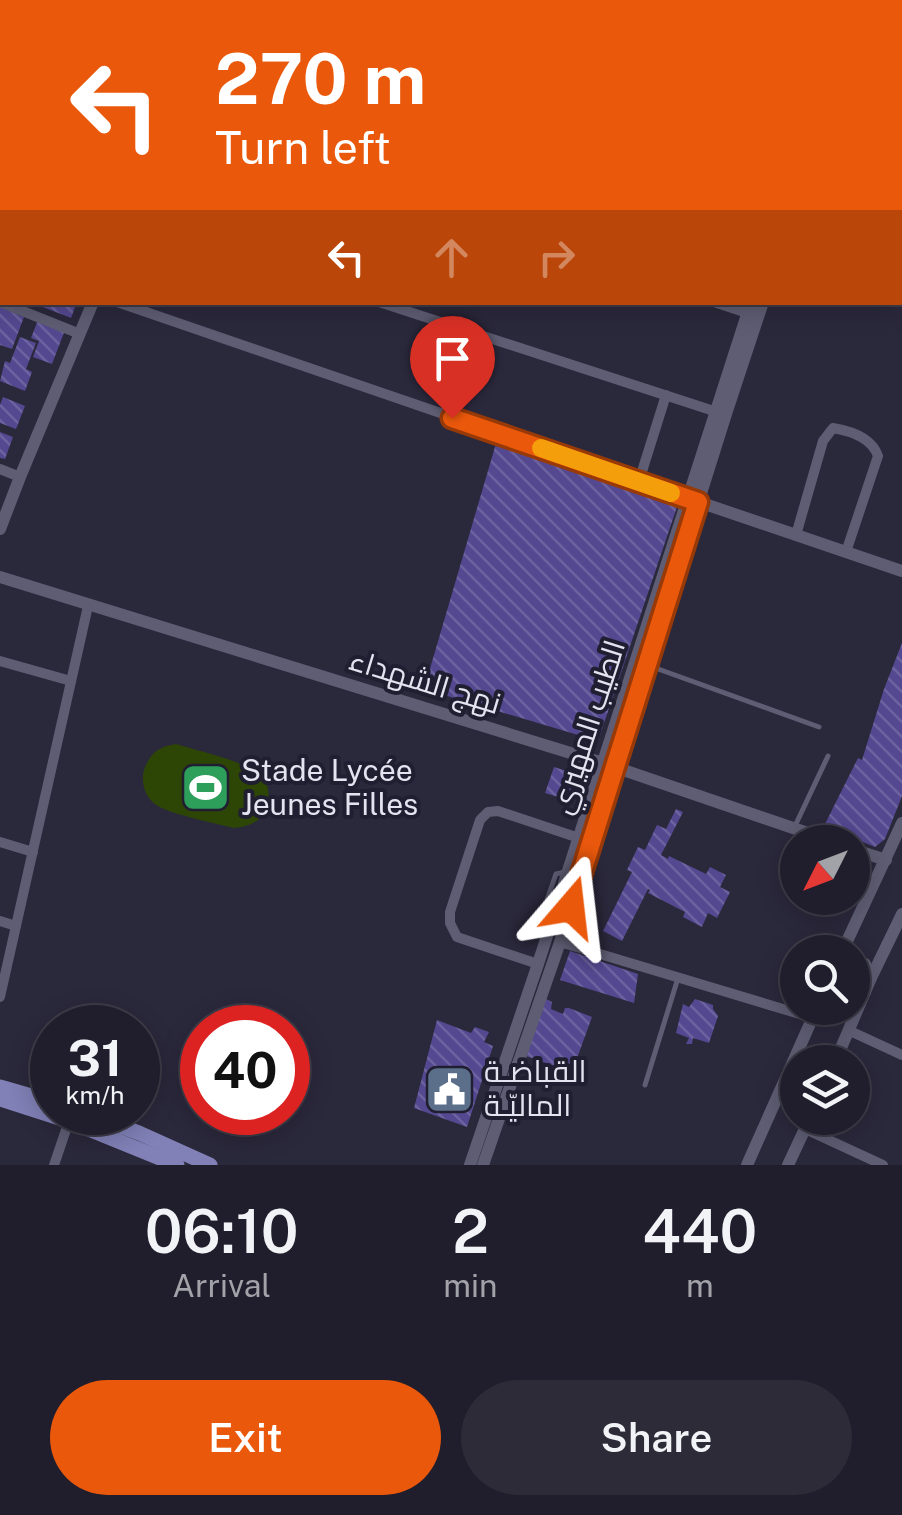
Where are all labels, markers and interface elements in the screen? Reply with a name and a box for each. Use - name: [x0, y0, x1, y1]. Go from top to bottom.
- text: 270 m: [215, 37, 426, 120]
- icon: left: [50, 40, 180, 170]
- text: Turn left: [215, 121, 391, 174]
- icon: left: [319, 230, 374, 285]
- icon: ahead: [424, 230, 479, 285]
- icon: right: [529, 230, 584, 285]
- pin: [410, 316, 495, 419]
- icon: arrive: [425, 331, 480, 386]
- street label: الطيب المهيري: [542, 635, 638, 820]
- street label: نهج الشهداء: [344, 641, 505, 724]
- place label: Stade Lycée Jeunes Filles: [241, 752, 418, 822]
- sports icon: Stade Lycée Jeunes Filles: [180, 762, 232, 814]
- north arrow: [780, 825, 870, 915]
- map controls: [780, 825, 870, 1135]
- position arrow: [519, 855, 623, 959]
- button: search: [780, 935, 870, 1025]
- speed limit sign: 40: [180, 1005, 310, 1135]
- text: 31: [68, 1028, 122, 1087]
- button: layers: [780, 1045, 870, 1135]
- place label: القباضـة الماليّـة: [484, 1053, 587, 1123]
- public building icon: القباضـة الماليّـة: [423, 1063, 475, 1115]
- text: km/h: [66, 1080, 124, 1110]
- text: 06:10: [145, 1196, 299, 1267]
- text: 2: [452, 1196, 489, 1267]
- text: 440: [642, 1196, 757, 1267]
- text: Arrival: [172, 1267, 271, 1304]
- text: min: [443, 1267, 498, 1304]
- text: m: [686, 1267, 714, 1304]
- button: Exit: [50, 1380, 441, 1495]
- button: Share: [461, 1380, 852, 1495]

